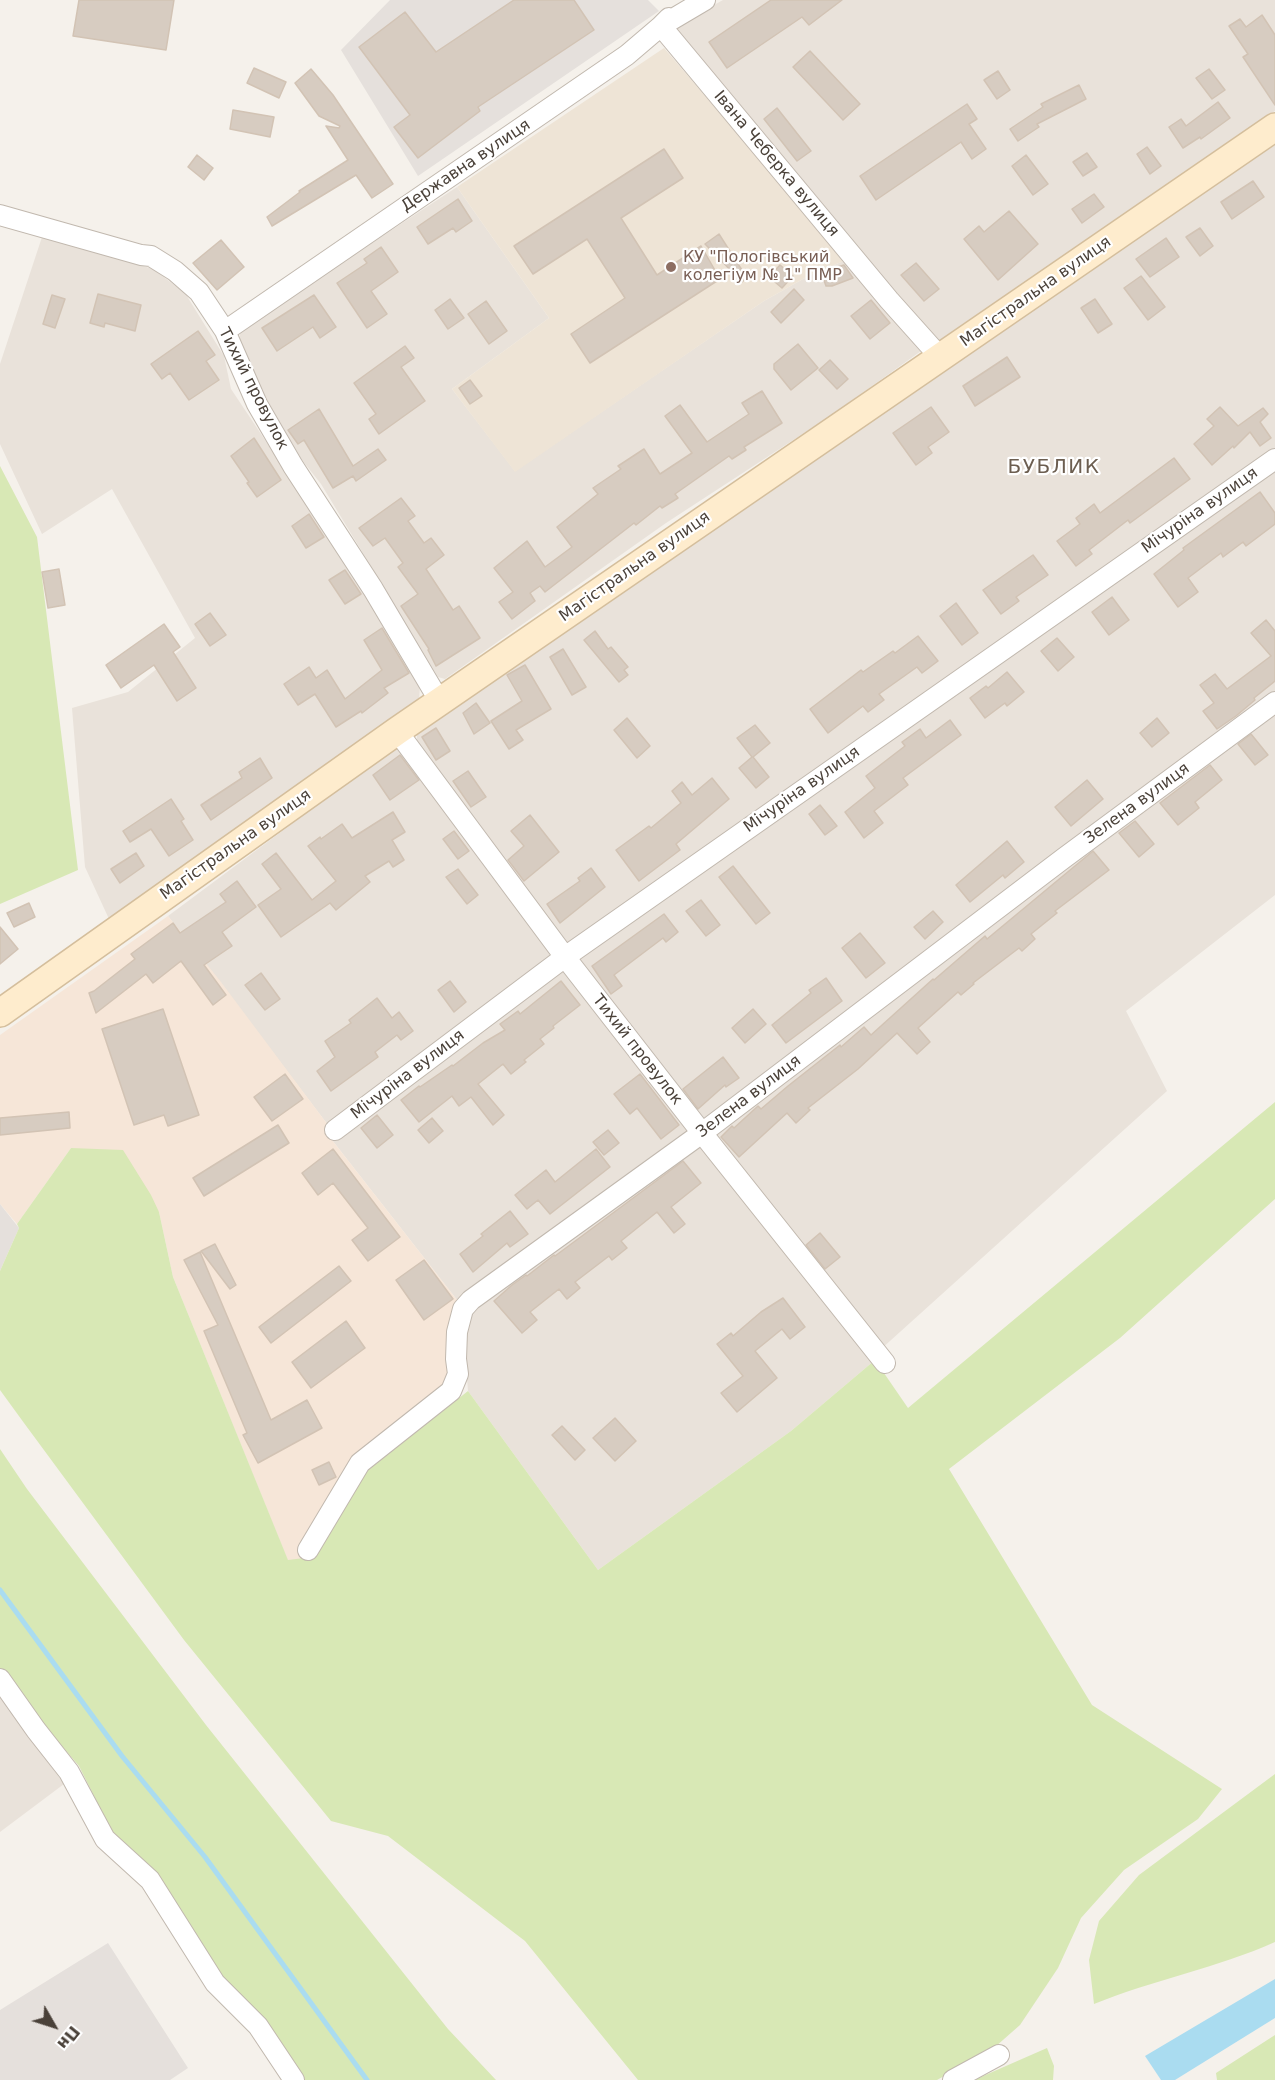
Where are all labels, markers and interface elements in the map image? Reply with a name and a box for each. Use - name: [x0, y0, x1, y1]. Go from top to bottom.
- street label: Івана Чеберка вулиця: [709, 87, 843, 241]
- street label: Державна вулиця: [398, 116, 534, 216]
- street label: Магістральна вулиця: [957, 233, 1115, 351]
- place label: КУ "Пологівський колегіум № 1" ПМР: [683, 248, 842, 286]
- marker: КУ "Пологівський колегіум № 1" ПМР: [664, 260, 678, 274]
- street label: Тихий провулок: [214, 325, 292, 453]
- district label: БУБЛИК: [1008, 456, 1100, 480]
- street label: Мічуріна вулиця: [1138, 464, 1262, 558]
- street label: Магістральна вулиця: [556, 508, 714, 626]
- street label: Мічуріна вулиця: [740, 743, 864, 837]
- street label: Зелена вулиця: [1081, 759, 1193, 849]
- street label: Магістральна вулиця: [157, 786, 315, 904]
- street label: Тихий провулок: [588, 991, 686, 1109]
- street label: Мічуріна вулиця: [347, 1026, 469, 1124]
- street label: Зелена вулиця: [693, 1052, 805, 1142]
- north arrow: [24, 1996, 84, 2056]
- text: Пн: [53, 2022, 83, 2053]

